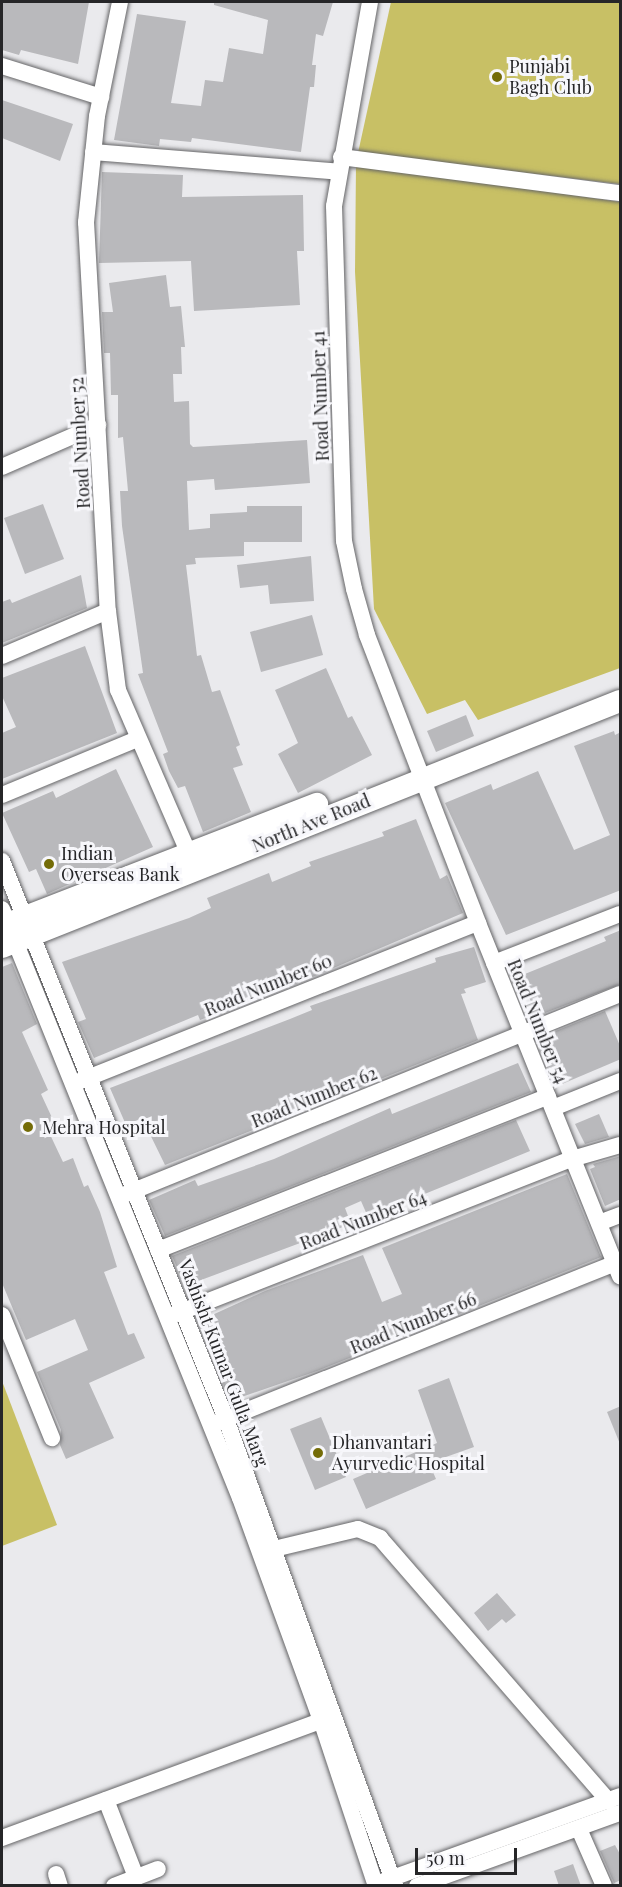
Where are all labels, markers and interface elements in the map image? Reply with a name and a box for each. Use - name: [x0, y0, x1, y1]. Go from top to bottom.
- place label: Punjabi Bagh Club: [509, 56, 592, 98]
- marker: Punjabi Bagh Club: [490, 70, 504, 84]
- street label: Road Number 41: [307, 330, 333, 462]
- street label: Road Number 52: [66, 376, 94, 510]
- street label: North Ave Road: [248, 789, 374, 857]
- place label: Indian Overseas Bank: [61, 843, 180, 886]
- marker: Indian Overseas Bank: [42, 857, 56, 871]
- street label: Road Number 60: [201, 949, 335, 1021]
- street label: Road Number 54: [503, 956, 573, 1086]
- street label: Road Number 62: [248, 1062, 380, 1132]
- place label: Mehra Hospital: [42, 1116, 166, 1138]
- marker: Mehra Hospital: [19, 1118, 37, 1136]
- street label: Road Number 64: [296, 1186, 430, 1254]
- street label: Vashisht Kumar Gulla Marg: [174, 1256, 274, 1470]
- street label: Road Number 66: [347, 1288, 479, 1358]
- place label: Dhanvantari Ayurvedic Hospital: [332, 1432, 485, 1474]
- marker: Dhanvantari Ayurvedic Hospital: [309, 1444, 327, 1462]
- scale bar: [418, 1836, 520, 1874]
- text: 50 m: [426, 1846, 465, 1870]

